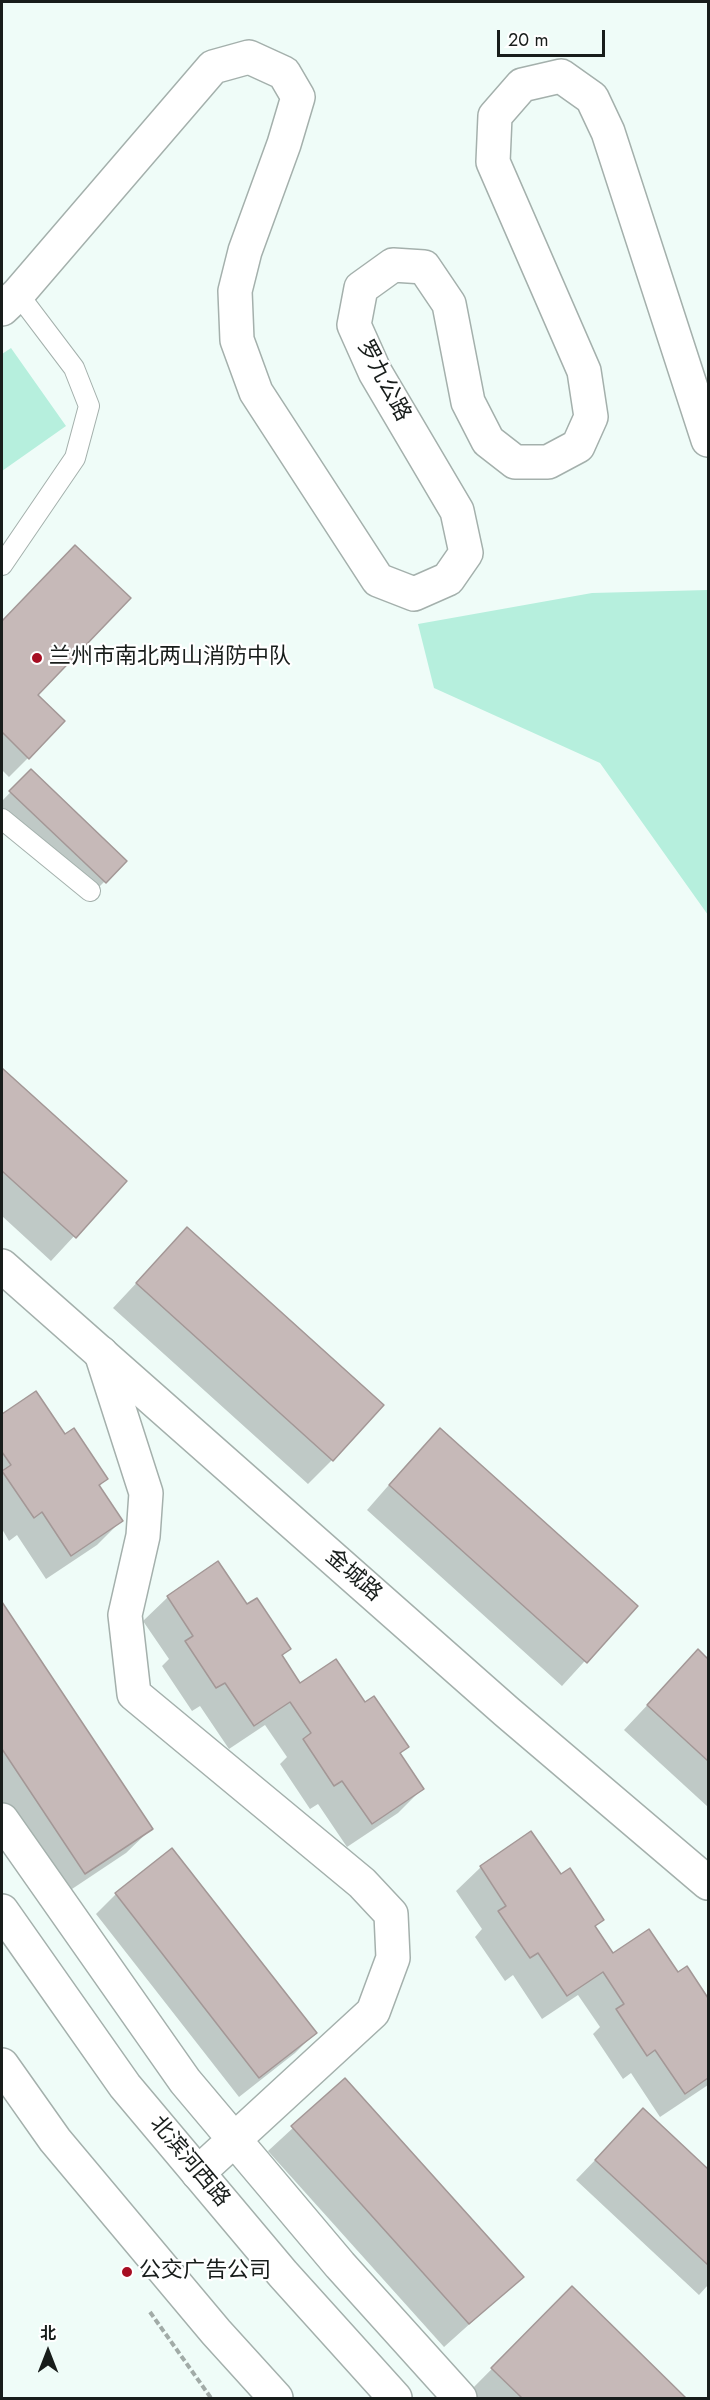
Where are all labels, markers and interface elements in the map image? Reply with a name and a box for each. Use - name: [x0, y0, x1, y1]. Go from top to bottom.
- scale bar: [500, 18, 608, 56]
- text: 20 m: [508, 27, 548, 53]
- street label: 罗九公路: [351, 336, 415, 426]
- place label: 兰州市南北两山消防中队: [49, 645, 291, 671]
- marker: 兰州市南北两山消防中队: [30, 651, 44, 665]
- street label: 金城路: [319, 1544, 387, 1608]
- street label: 北滨河西路: [144, 2111, 234, 2213]
- place label: 公交广告公司: [139, 2259, 271, 2285]
- marker: 公交广告公司: [120, 2265, 134, 2279]
- north arrow: [18, 2322, 78, 2382]
- text: 北: [40, 2322, 56, 2345]

